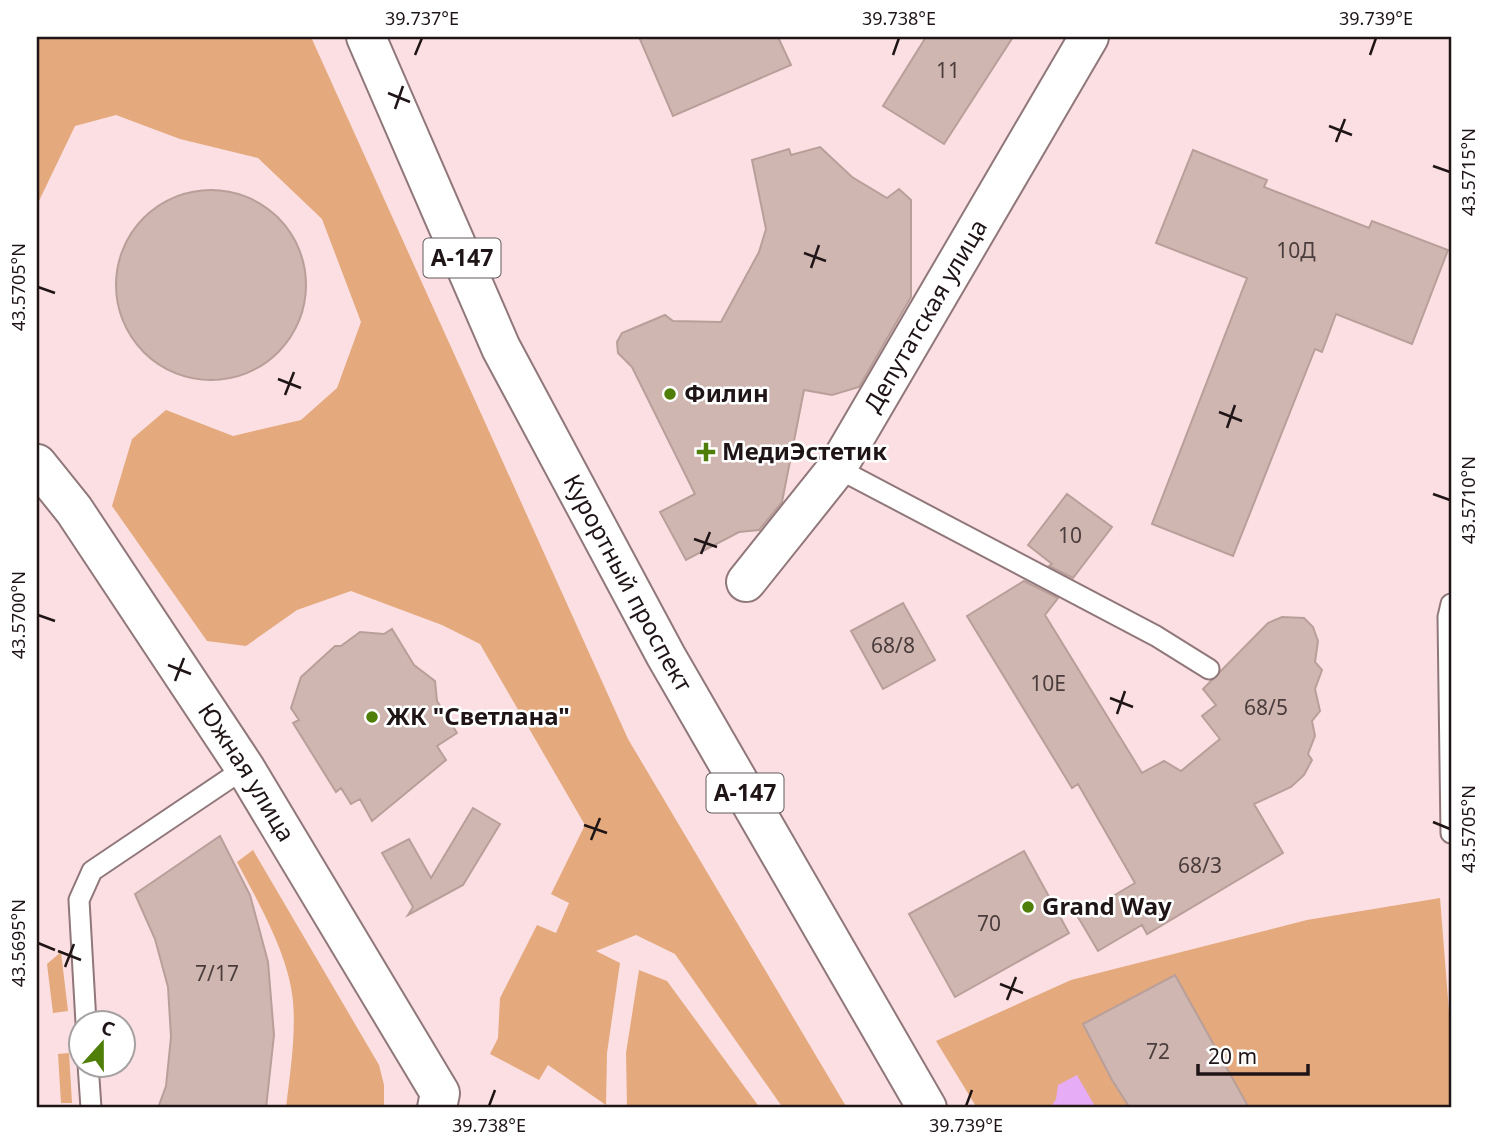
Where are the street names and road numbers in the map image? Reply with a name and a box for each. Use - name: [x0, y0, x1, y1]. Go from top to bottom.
- street label: Депутатская улица: [855, 213, 994, 418]
- road number: А-147: [424, 238, 500, 278]
- street label: Курортный проспект: [557, 468, 701, 697]
- street label: Южная улица: [191, 696, 303, 847]
- road number: А-147: [706, 774, 784, 813]

